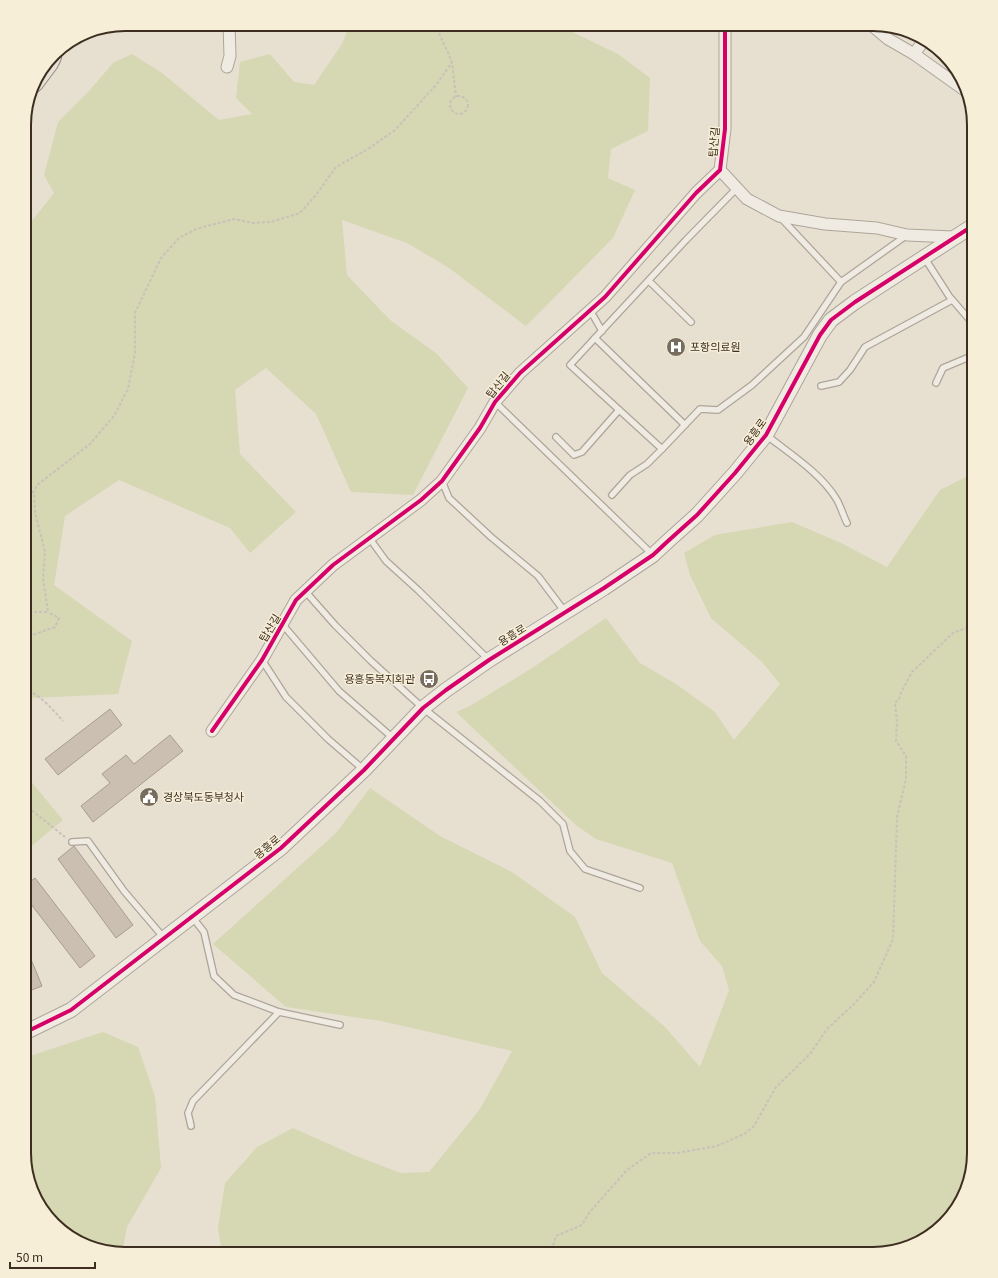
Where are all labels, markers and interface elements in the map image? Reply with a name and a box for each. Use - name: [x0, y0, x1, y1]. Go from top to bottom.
- street label: 탑산길: [704, 126, 722, 158]
- hospital icon: 포항의료원: [665, 336, 687, 358]
- place label: 포항의료원: [690, 338, 741, 354]
- street label: 탑산길: [481, 368, 513, 401]
- street label: 용흥로: [739, 414, 769, 448]
- street label: 탑산길: [254, 610, 284, 645]
- street label: 용흥로: [494, 619, 529, 649]
- bus stop icon: 용흥동복지회관: [418, 668, 440, 690]
- place label: 용흥동복지회관: [344, 670, 415, 686]
- public building icon: 경상북도동부청사: [138, 786, 160, 808]
- place label: 경상북도동부청사: [163, 788, 244, 804]
- street label: 용흥로: [250, 830, 283, 862]
- scale bar: [10, 1244, 95, 1270]
- text: 50 m: [16, 1248, 43, 1265]

